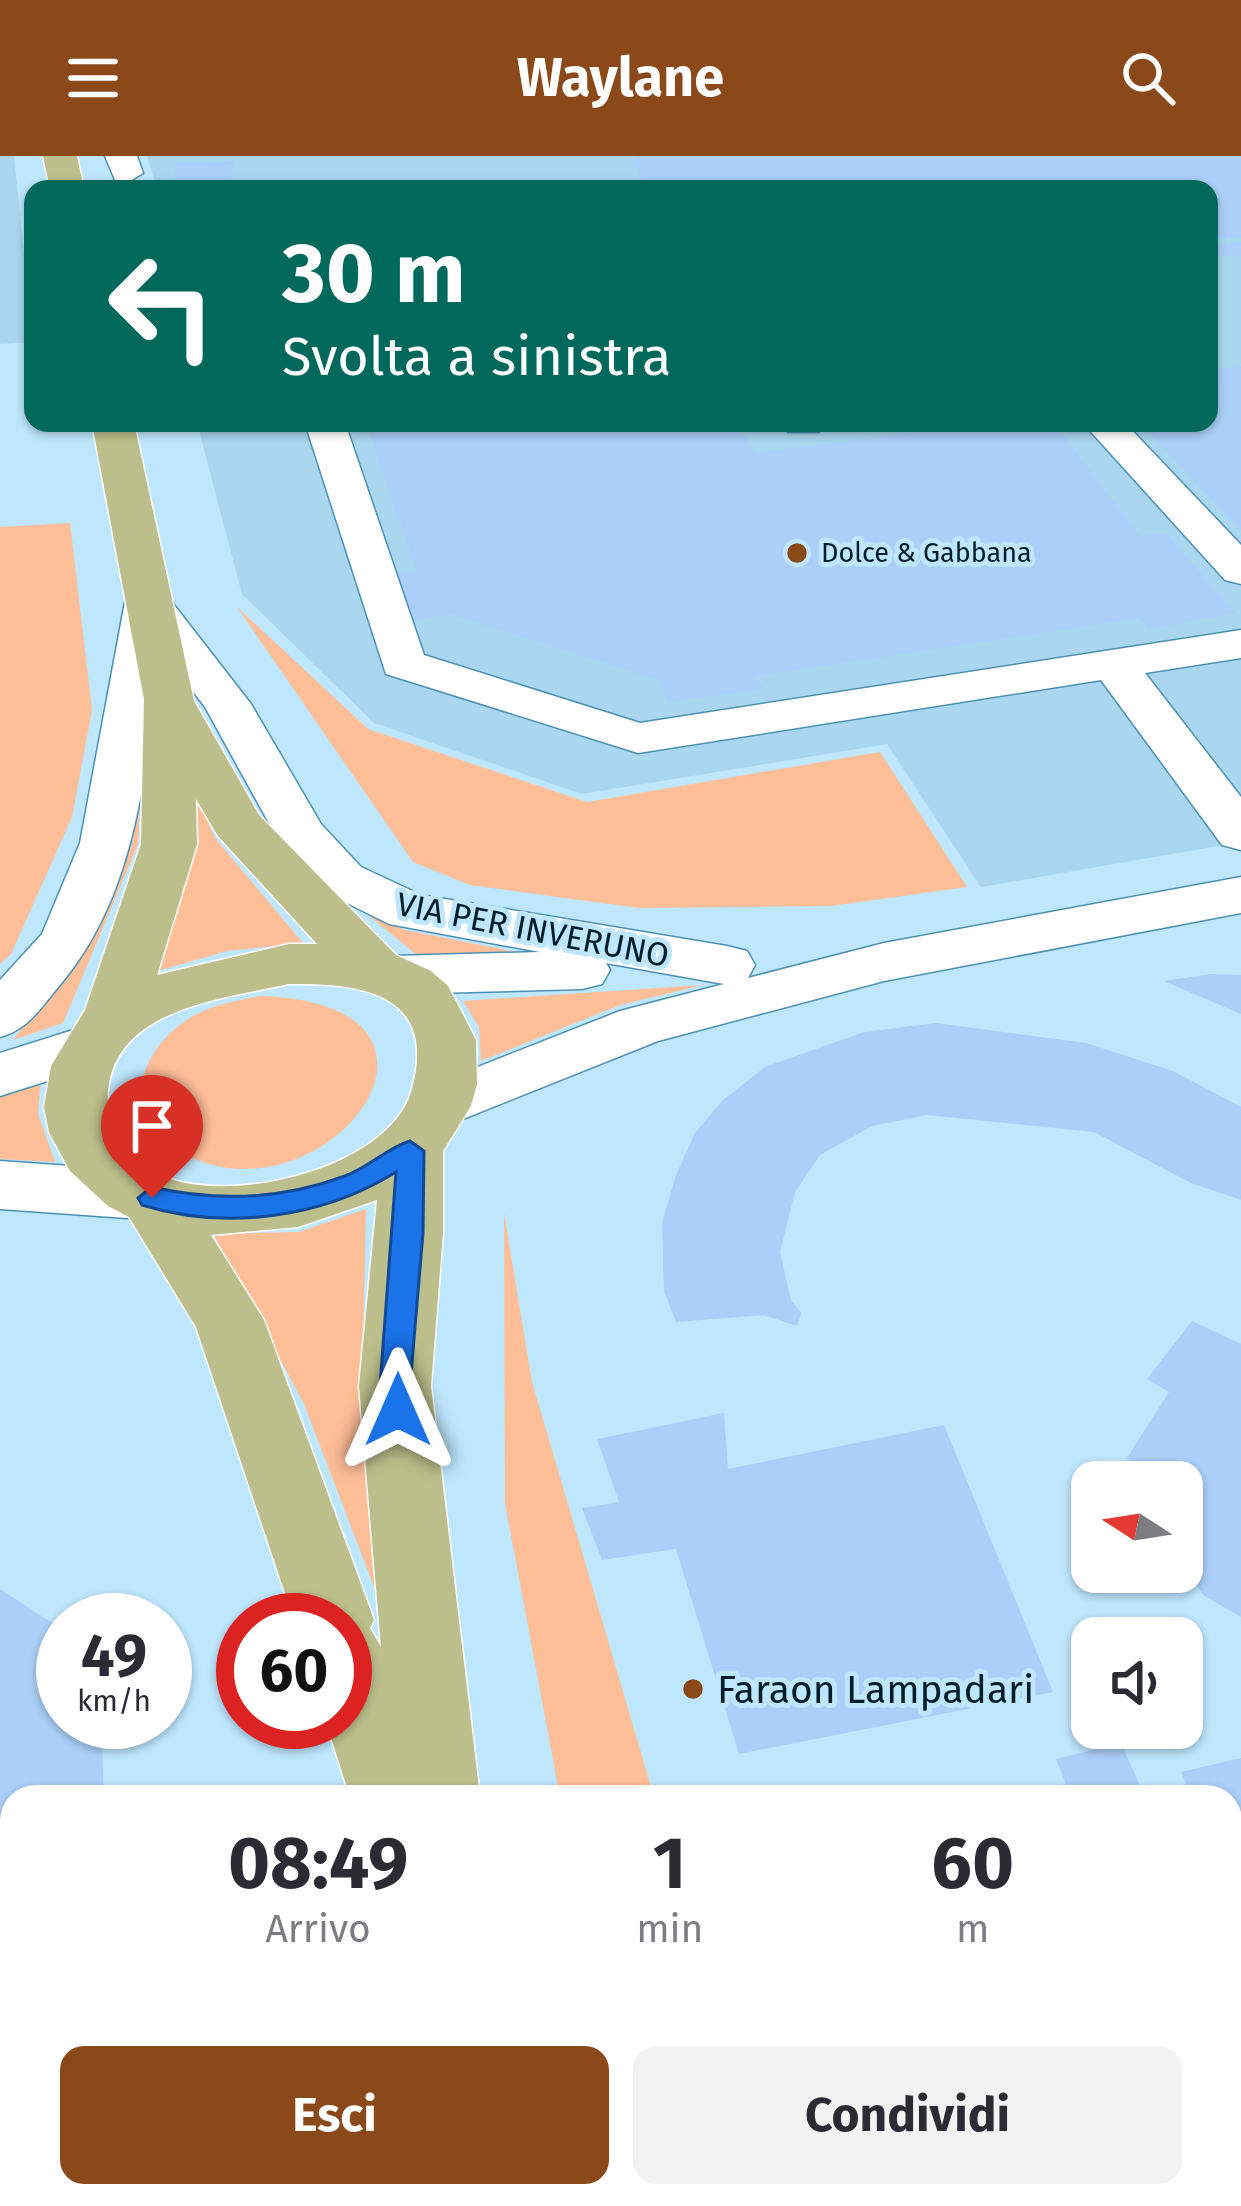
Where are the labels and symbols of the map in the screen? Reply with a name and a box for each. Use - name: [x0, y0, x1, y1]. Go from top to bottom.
- place label: Dolce & Gabbana: [821, 537, 1032, 569]
- marker: Dolce & Gabbana: [784, 540, 810, 566]
- street label: VIA PER INVERUNO: [393, 884, 672, 976]
- pin: [101, 1075, 203, 1198]
- position arrow: [335, 1347, 461, 1473]
- north arrow: [1071, 1461, 1203, 1593]
- speed limit sign: 60: [216, 1593, 372, 1749]
- place label: Faraon Lampadari: [717, 1667, 1034, 1713]
- marker: Faraon Lampadari: [680, 1676, 706, 1702]

